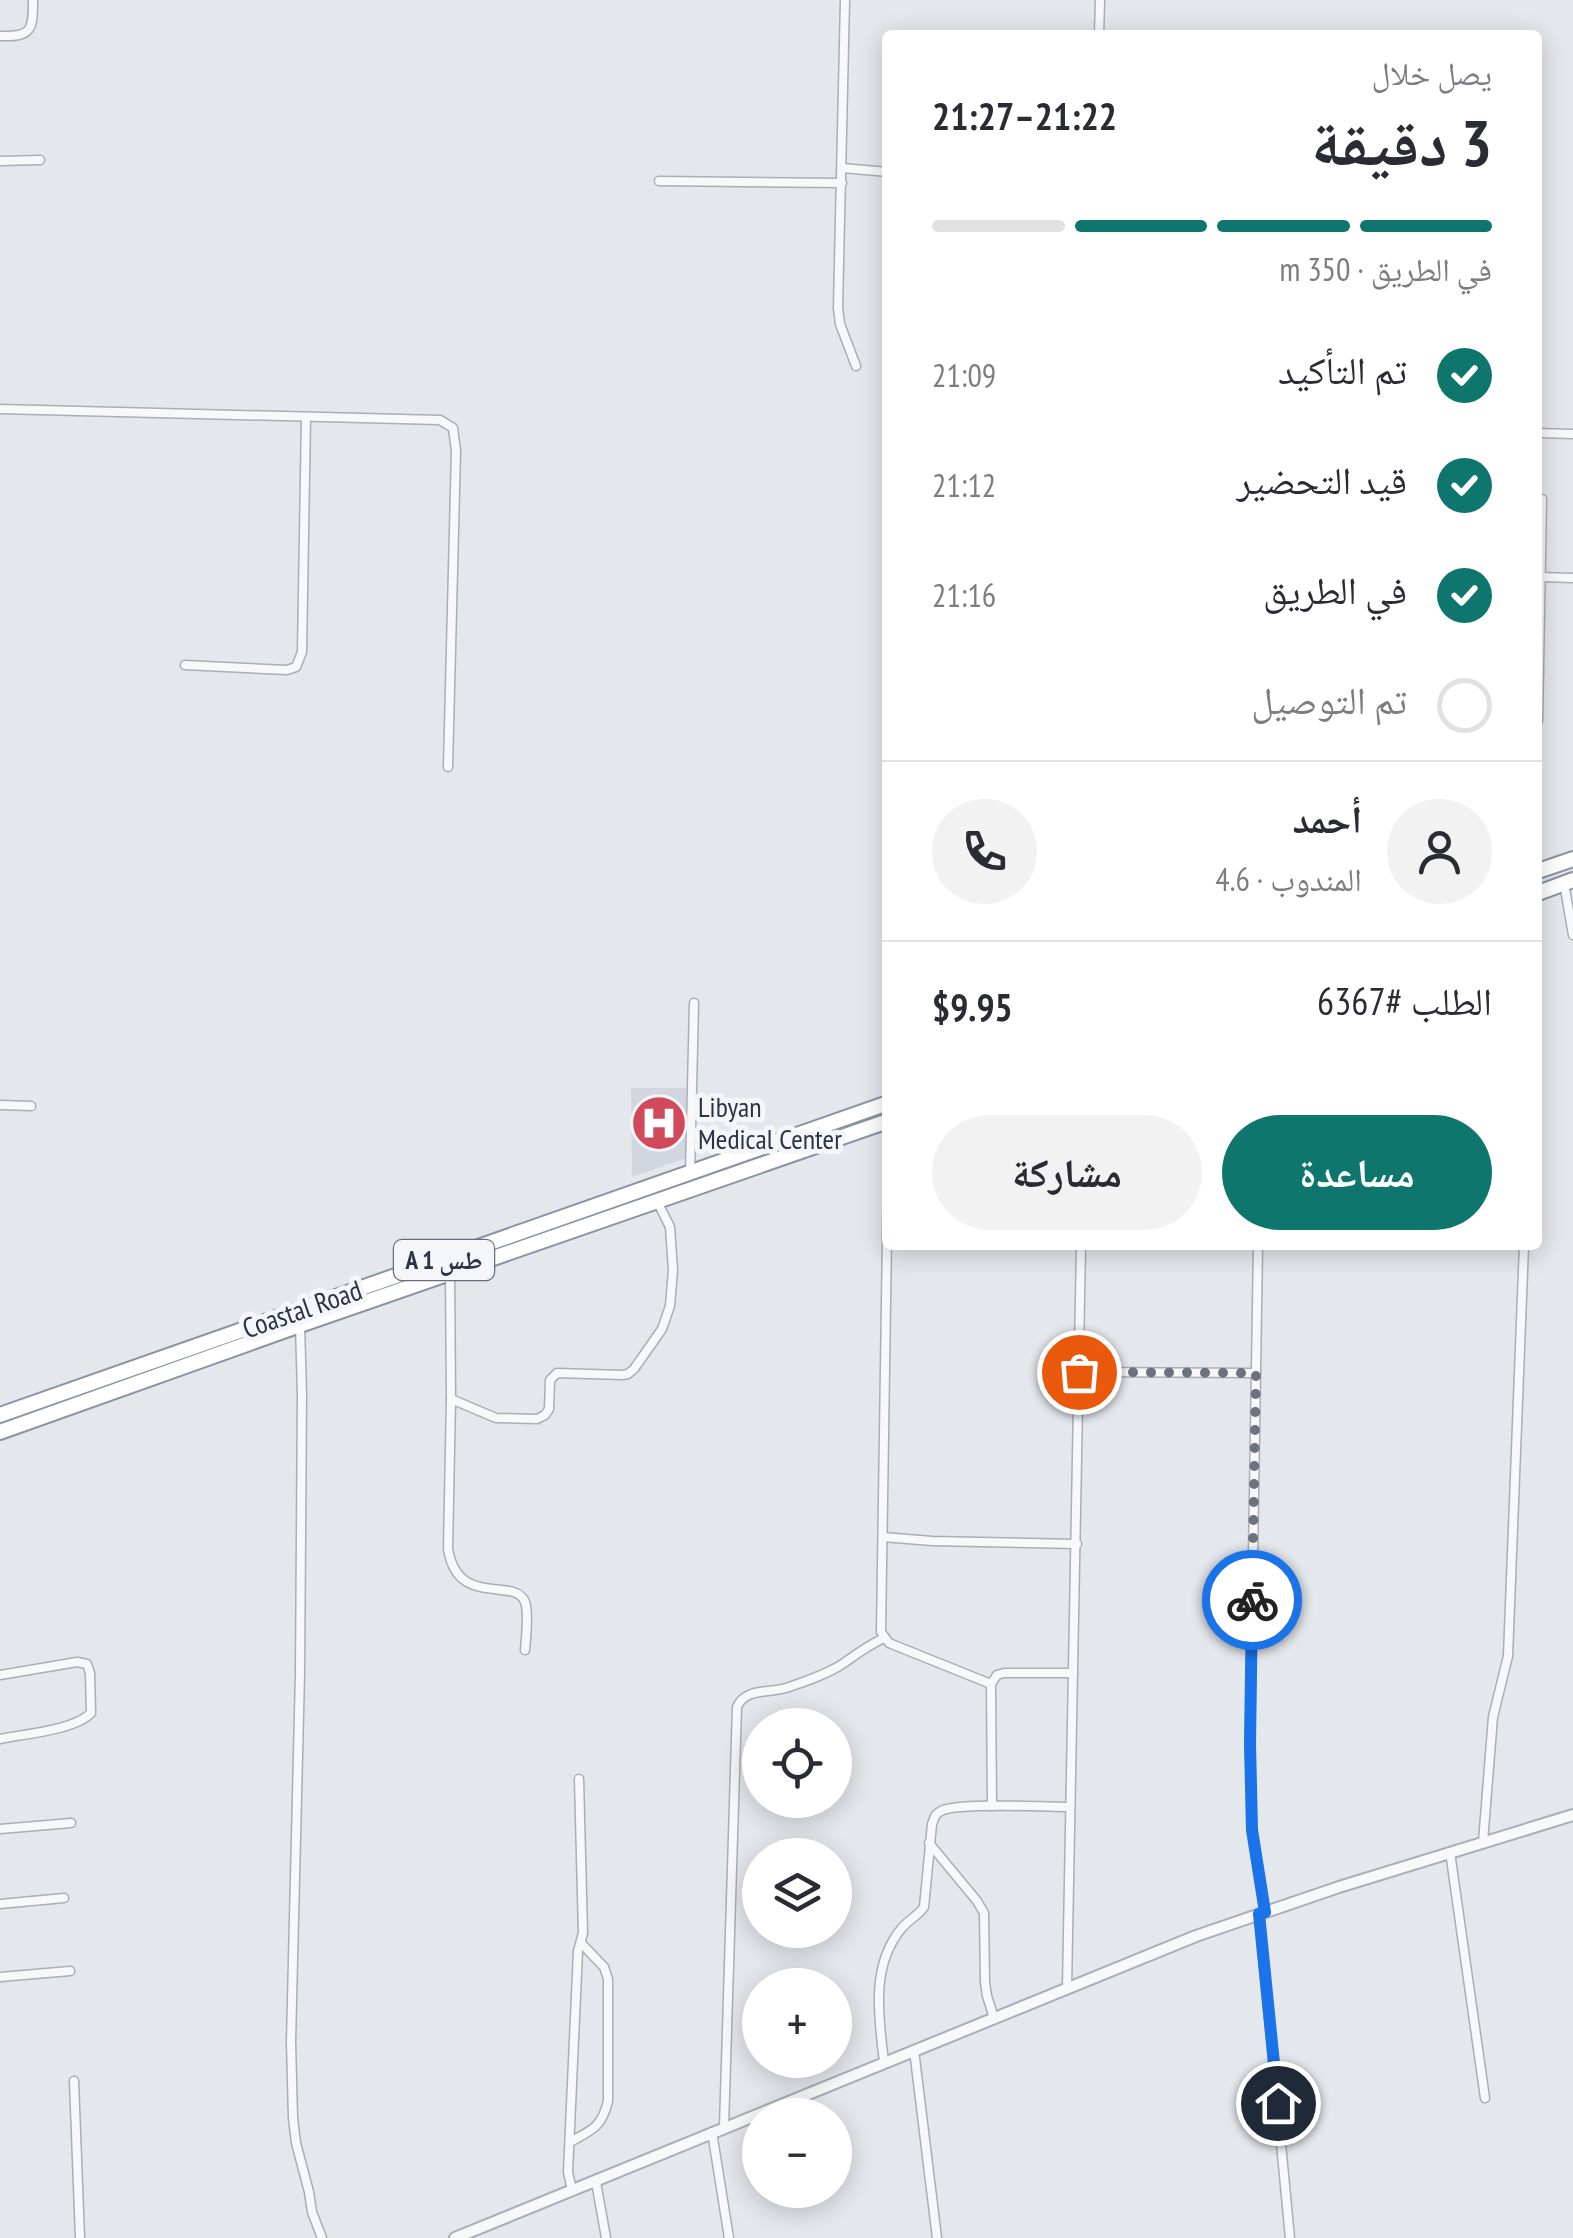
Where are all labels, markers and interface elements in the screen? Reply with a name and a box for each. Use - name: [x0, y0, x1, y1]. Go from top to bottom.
- text: يصل خلال: [1372, 52, 1492, 94]
- text: 21:22–21:27: [932, 91, 1117, 140]
- text: 3 دقيقة: [1311, 100, 1492, 184]
- text: في الطريق · 350 m: [1280, 248, 1492, 290]
- text: تم التأكيد: [1278, 345, 1407, 394]
- icon: check: [1437, 348, 1492, 403]
- text: 21:09: [932, 354, 996, 396]
- text: قيد التحضير: [1237, 455, 1407, 504]
- icon: check: [1437, 458, 1492, 513]
- text: 21:12: [932, 464, 996, 506]
- text: في الطريق: [1263, 565, 1407, 614]
- icon: check: [1437, 568, 1492, 623]
- text: 21:16: [932, 574, 996, 616]
- text: تم التوصيل: [1251, 675, 1407, 724]
- text: أحمد: [1292, 794, 1362, 843]
- button: phone: [932, 799, 1037, 904]
- button: person: [1387, 799, 1492, 904]
- text: المندوب · 4.6: [1215, 858, 1362, 900]
- text: الطلب #6367: [1317, 976, 1492, 1025]
- text: $9.95: [932, 982, 1013, 1031]
- place label: Libyan Medical Center: [698, 1088, 842, 1157]
- hospital icon: Libyan Medical Center: [629, 1093, 689, 1153]
- button: مشاركة: [932, 1115, 1202, 1230]
- button: مساعدة: [1222, 1115, 1492, 1230]
- road number: A 1 طس: [394, 1240, 494, 1280]
- street label: Coastal Road: [237, 1271, 366, 1346]
- pin: [1037, 1330, 1122, 1415]
- icon: bag: [1052, 1345, 1107, 1400]
- courier: [1202, 1550, 1302, 1650]
- icon: bike: [1225, 1573, 1280, 1628]
- map controls: [742, 1708, 852, 2208]
- button: locate: [742, 1708, 852, 1818]
- button: layers: [742, 1838, 852, 1948]
- button: +: [742, 1968, 852, 2078]
- pin: [1236, 2061, 1321, 2146]
- icon: home: [1251, 2076, 1306, 2131]
- button: −: [742, 2098, 852, 2208]

